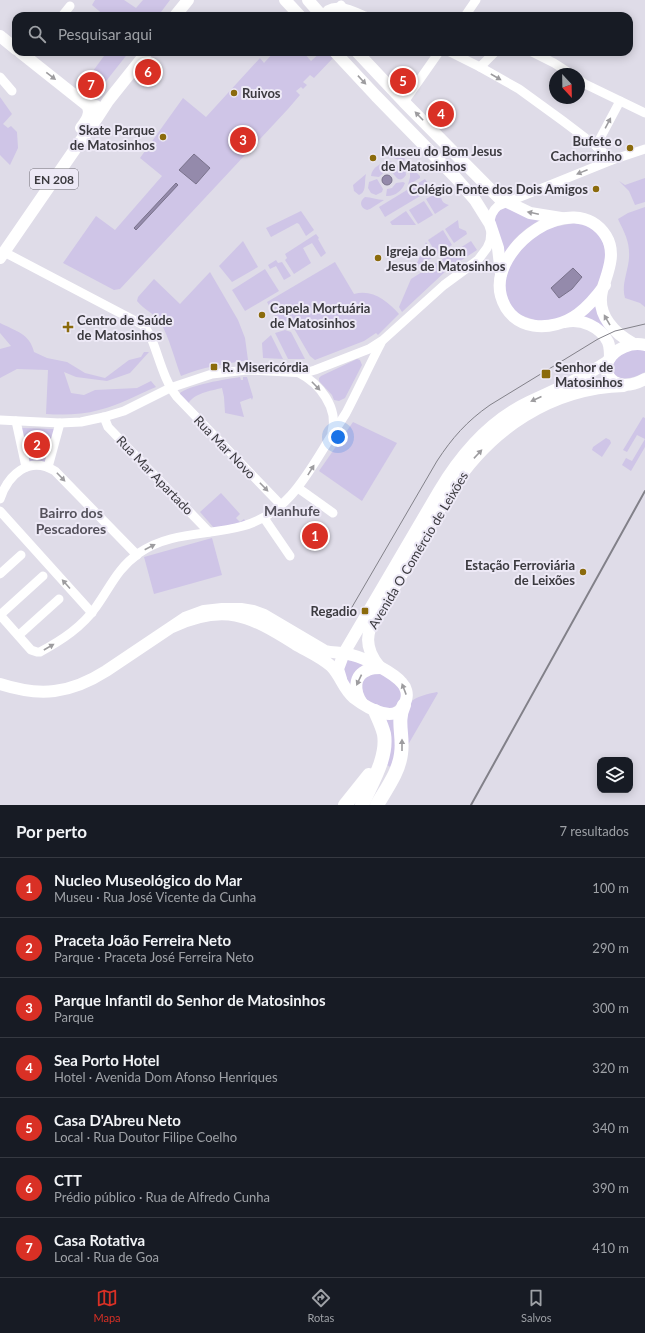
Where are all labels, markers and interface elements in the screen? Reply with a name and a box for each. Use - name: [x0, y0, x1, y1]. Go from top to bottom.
- search box: [12, 12, 633, 56]
- icon: search: [26, 23, 48, 45]
- text: Pesquisar aqui: [58, 25, 152, 43]
- pin: 6: [135, 57, 161, 87]
- pin: 5: [390, 66, 416, 96]
- north arrow: [549, 68, 585, 104]
- pin: 7: [78, 70, 104, 100]
- one-way arrow: [45, 72, 56, 81]
- one-way arrow: [490, 73, 502, 80]
- one-way arrow: [358, 75, 367, 85]
- place label: Ruivos: [242, 85, 281, 101]
- marker: Ruivos: [229, 88, 239, 98]
- pin: 4: [428, 99, 454, 129]
- one-way arrow: [414, 111, 424, 121]
- one-way arrow: [605, 118, 611, 129]
- place label: Skate Parque de Matosinhos: [70, 122, 155, 153]
- pin: 3: [230, 125, 256, 155]
- marker: Skate Parque de Matosinhos: [158, 132, 168, 142]
- place label: Bufete o Cachorrinho: [551, 133, 623, 164]
- place label: Museu do Bom Jesus de Matosinhos: [381, 143, 503, 174]
- marker: Bufete o Cachorrinho: [625, 143, 635, 153]
- marker: Museu do Bom Jesus de Matosinhos: [368, 153, 378, 163]
- road number: EN 208: [30, 169, 78, 189]
- one-way arrow: [577, 169, 588, 175]
- place label: Colégio Fonte dos Dois Amigos: [409, 181, 588, 197]
- marker: Colégio Fonte dos Dois Amigos: [591, 184, 601, 194]
- one-way arrow: [527, 210, 540, 216]
- place label: Igreja do Bom Jesus de Matosinhos: [386, 243, 506, 274]
- marker: Igreja do Bom Jesus de Matosinhos: [373, 253, 383, 263]
- place label: Capela Mortuária de Matosinhos: [270, 300, 370, 331]
- marker: Capela Mortuária de Matosinhos: [257, 310, 267, 320]
- place label: Centro de Saúde de Matosinhos: [77, 312, 173, 343]
- one-way arrow: [604, 314, 611, 326]
- marker: Centro de Saúde de Matosinhos: [62, 321, 74, 333]
- place label: R. Misericórdia: [222, 359, 308, 375]
- place label: Senhor de Matosinhos: [555, 359, 623, 390]
- marker: R. Misericórdia: [209, 362, 219, 372]
- marker: Senhor de Matosinhos: [540, 368, 552, 380]
- one-way arrow: [311, 381, 321, 391]
- one-way arrow: [530, 396, 542, 402]
- street label: Rua Mar Novo: [191, 412, 259, 482]
- your location: [328, 427, 348, 447]
- pin: 2: [24, 430, 50, 460]
- street label: Rua Mar Apartado: [113, 432, 197, 518]
- one-way arrow: [473, 449, 483, 459]
- one-way arrow: [307, 464, 314, 476]
- street label: Avenida O Comércio de Leixões: [365, 468, 472, 631]
- one-way arrow: [56, 472, 66, 482]
- one-way arrow: [259, 482, 269, 492]
- district label: Manhufe: [264, 502, 321, 519]
- district label: Bairro dos Pescadores: [36, 504, 106, 537]
- pin: 1: [302, 521, 328, 551]
- one-way arrow: [144, 544, 156, 550]
- place label: Estação Ferroviária de Leixões: [465, 557, 575, 588]
- marker: Estação Ferroviária de Leixões: [578, 567, 588, 577]
- one-way arrow: [61, 578, 70, 589]
- place label: Regadio: [311, 603, 358, 619]
- marker: Regadio: [360, 606, 370, 616]
- one-way arrow: [43, 643, 55, 650]
- one-way arrow: [356, 674, 362, 686]
- one-way arrow: [401, 682, 407, 694]
- one-way arrow: [399, 738, 405, 751]
- map controls: [597, 757, 633, 793]
- button: layers: [597, 757, 633, 793]
- text: Por perto: [16, 821, 87, 842]
- text: 7 resultados: [559, 823, 629, 839]
- text: Nucleo Museológico do Mar: [54, 871, 242, 889]
- text: 1: [25, 880, 33, 896]
- text: 100 m: [592, 880, 629, 896]
- text: Museu · Rua José Vicente da Cunha: [54, 889, 256, 905]
- text: Praceta João Ferreira Neto: [54, 931, 231, 949]
- text: 2: [25, 940, 33, 956]
- text: 290 m: [592, 940, 629, 956]
- text: Parque · Praceta José Ferreira Neto: [54, 949, 254, 965]
- text: Parque Infantil do Senhor de Matosinhos: [54, 991, 325, 1009]
- text: 3: [25, 1000, 33, 1016]
- text: 300 m: [592, 1000, 629, 1016]
- text: Parque: [54, 1009, 94, 1025]
- text: Sea Porto Hotel: [54, 1051, 159, 1069]
- text: 4: [25, 1060, 33, 1076]
- text: 320 m: [592, 1060, 629, 1076]
- text: Hotel · Avenida Dom Afonso Henriques: [54, 1069, 278, 1085]
- text: Casa D'Abreu Neto: [54, 1111, 181, 1129]
- text: 5: [25, 1120, 33, 1136]
- text: 340 m: [592, 1120, 629, 1136]
- text: Local · Rua Doutor Filipe Coelho: [54, 1129, 237, 1145]
- text: CTT: [54, 1171, 82, 1189]
- text: 6: [25, 1180, 33, 1196]
- text: 390 m: [592, 1180, 629, 1196]
- text: Prédio público · Rua de Alfredo Cunha: [54, 1189, 270, 1205]
- text: Casa Rotativa: [54, 1231, 145, 1249]
- text: 7: [25, 1240, 33, 1256]
- text: 410 m: [592, 1240, 629, 1256]
- text: Local · Rua de Goa: [54, 1249, 159, 1265]
- tab: Mapa: [93, 1287, 121, 1324]
- tab: Rotas: [307, 1287, 334, 1324]
- tab: Salvos: [521, 1287, 552, 1324]

